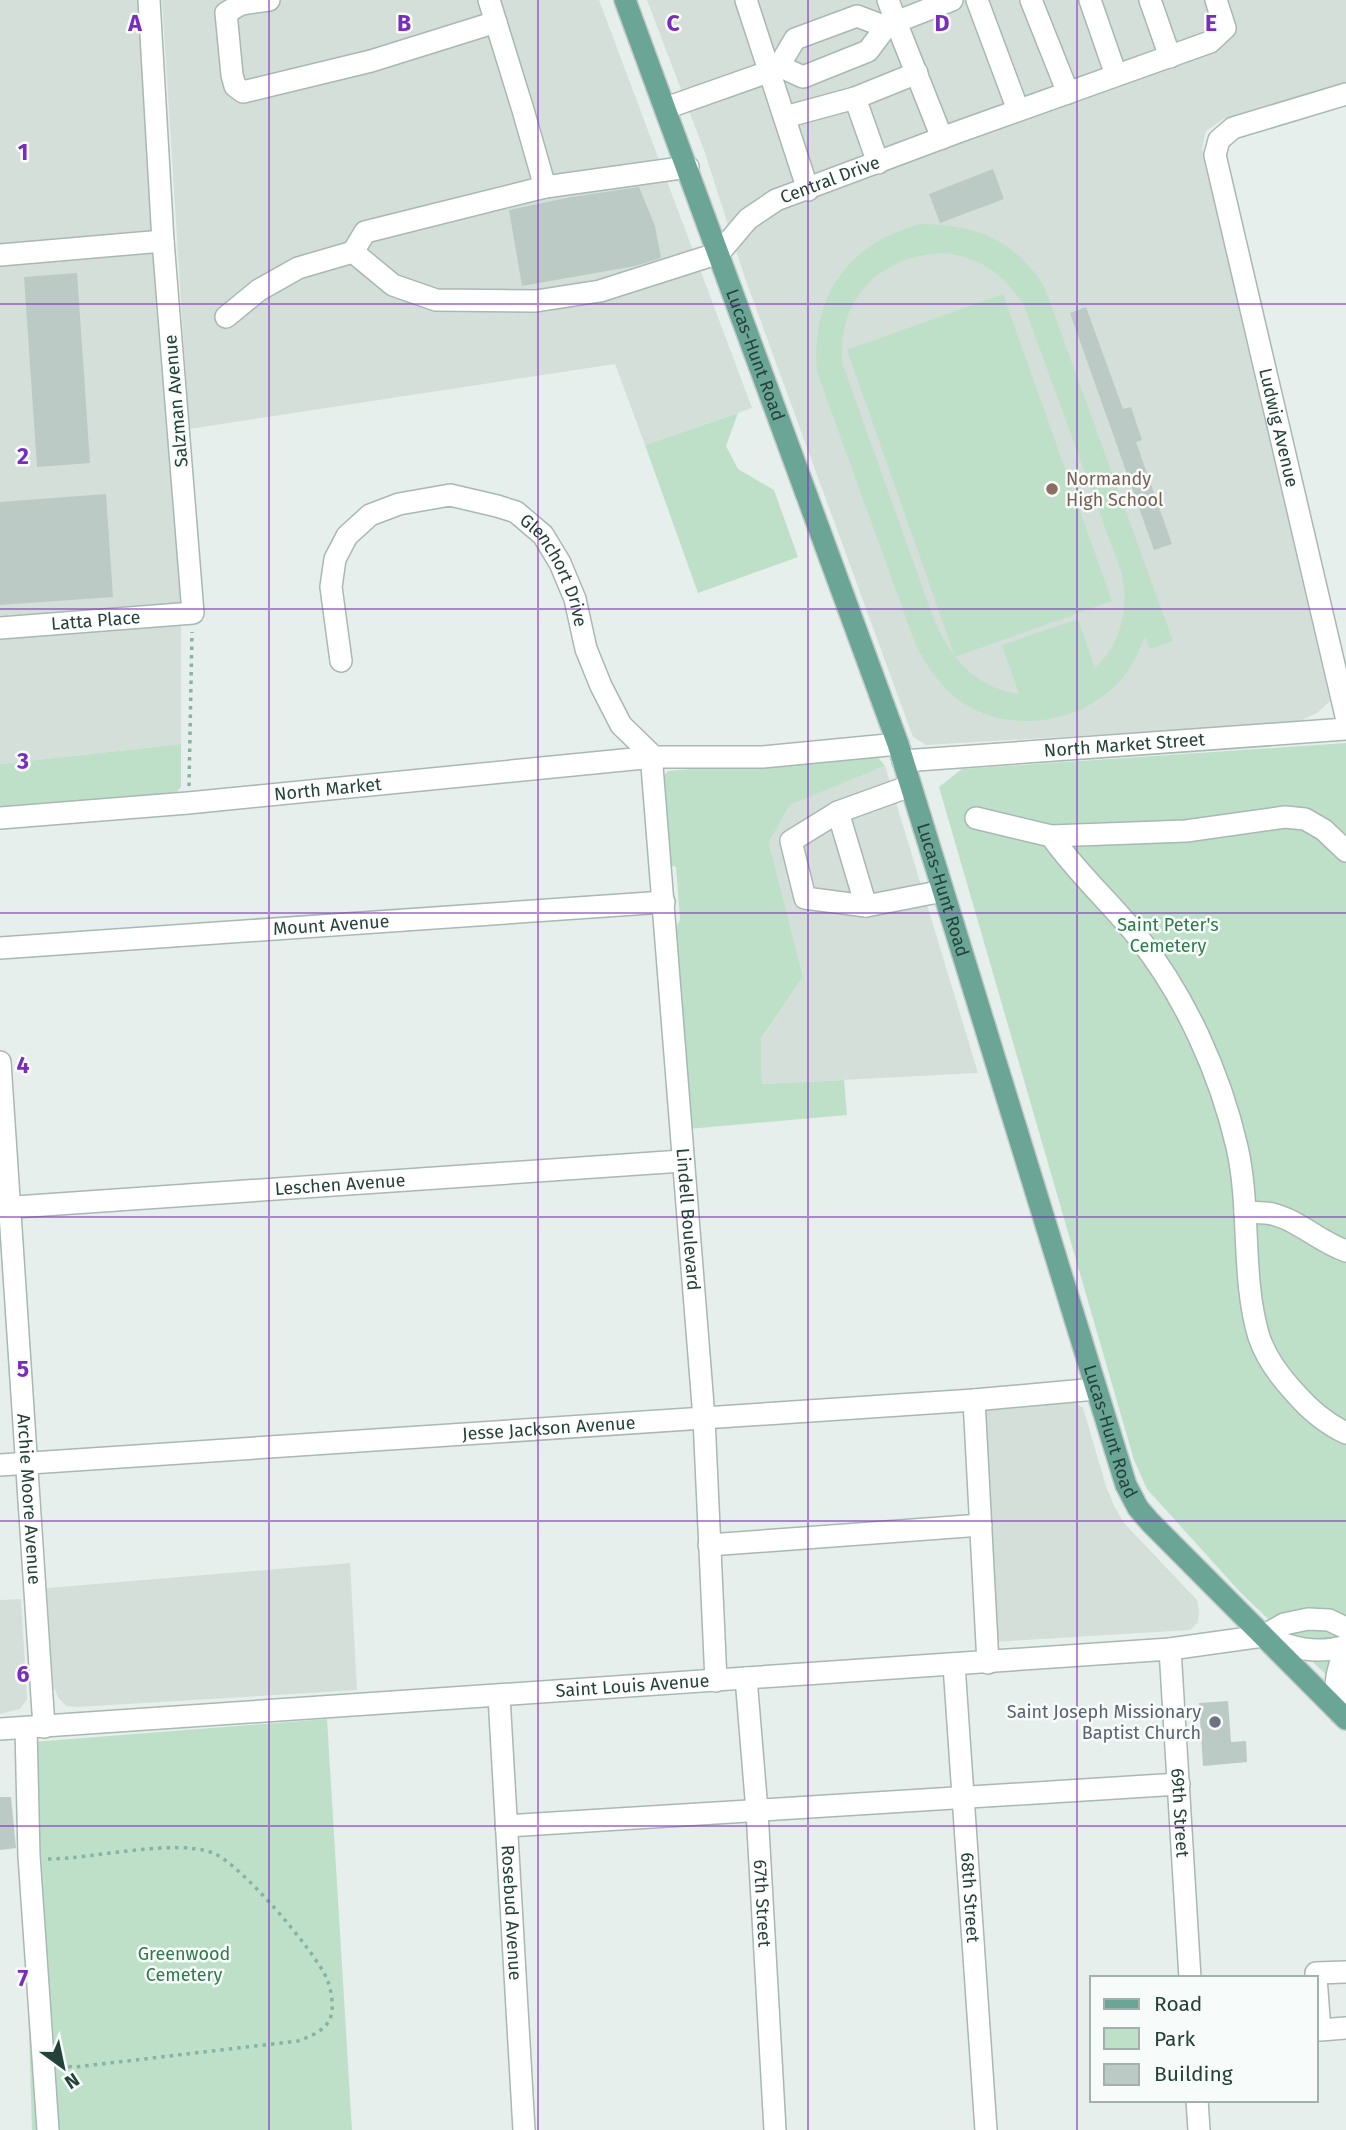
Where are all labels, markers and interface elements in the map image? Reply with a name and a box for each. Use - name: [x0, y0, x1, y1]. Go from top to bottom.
- text: A: [127, 9, 142, 37]
- text: B: [397, 9, 411, 37]
- text: C: [666, 9, 680, 37]
- text: D: [935, 9, 950, 37]
- text: E: [1205, 9, 1217, 37]
- text: 1: [18, 138, 28, 166]
- street label: Central Drive: [777, 151, 883, 208]
- street label: Lucas-Hunt Road: [721, 286, 789, 424]
- street label: Salzman Avenue: [159, 334, 193, 468]
- street label: Ludwig Avenue: [1254, 366, 1303, 490]
- text: 2: [17, 442, 29, 470]
- place label: Normandy High School: [1066, 468, 1163, 511]
- marker: Normandy High School: [1044, 481, 1060, 497]
- street label: Glenchort Drive: [515, 509, 592, 629]
- street label: Latta Place: [50, 606, 141, 635]
- street label: North Market Street: [1043, 728, 1206, 762]
- text: 3: [16, 747, 29, 775]
- street label: North Market: [273, 773, 383, 805]
- street label: Lucas-Hunt Road: [912, 820, 974, 959]
- street label: Mount Avenue: [272, 910, 390, 940]
- park label: Saint Peter's Cemetery: [1117, 914, 1219, 957]
- text: 4: [17, 1051, 30, 1079]
- street label: Lindell Boulevard: [672, 1147, 705, 1291]
- street label: Leschen Avenue: [274, 1169, 406, 1200]
- text: 5: [17, 1355, 29, 1383]
- street label: Lucas-Hunt Road: [1079, 1362, 1142, 1502]
- street label: Jesse Jackson Avenue: [461, 1412, 636, 1445]
- street label: Archie Moore Avenue: [12, 1413, 46, 1585]
- text: 6: [17, 1660, 30, 1688]
- street label: Saint Louis Avenue: [555, 1670, 710, 1702]
- place label: Saint Joseph Missionary Baptist Church: [1007, 1701, 1201, 1744]
- marker: Saint Joseph Missionary Baptist Church: [1207, 1714, 1223, 1730]
- street label: 69th Street: [1166, 1767, 1194, 1859]
- street label: Rosebud Avenue: [497, 1844, 526, 1981]
- street label: 68th Street: [956, 1852, 984, 1944]
- street label: 67th Street: [749, 1859, 776, 1948]
- park label: Greenwood Cemetery: [138, 1943, 230, 1986]
- text: 7: [18, 1964, 29, 1992]
- legend: [1090, 1976, 1318, 2102]
- text: Road: [1154, 1991, 1202, 2017]
- text: Park: [1154, 2026, 1196, 2052]
- north arrow: [28, 2032, 98, 2102]
- text: Building: [1154, 2061, 1233, 2087]
- text: N: [60, 2068, 84, 2094]

